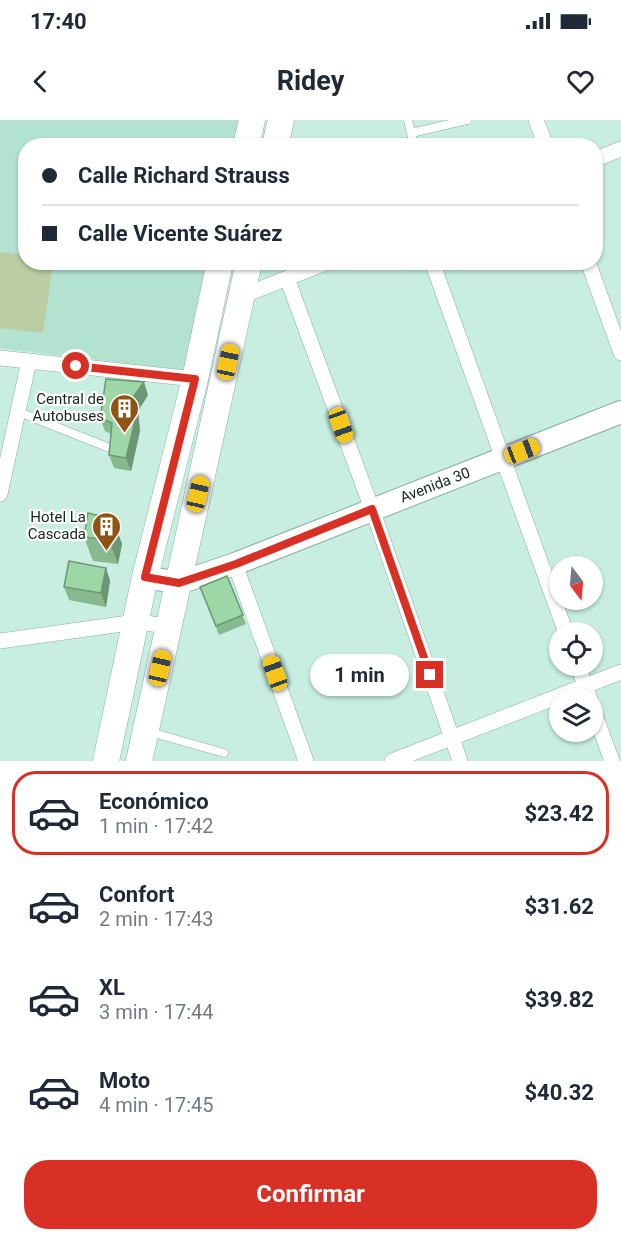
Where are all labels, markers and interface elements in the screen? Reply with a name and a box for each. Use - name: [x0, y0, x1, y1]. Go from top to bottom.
- text: 17:40: [30, 9, 87, 34]
- icon: back: [24, 65, 57, 98]
- text: Ridey: [277, 65, 344, 97]
- icon: heart: [564, 65, 597, 98]
- text: Calle Richard Strauss: [78, 163, 290, 188]
- text: Calle Vicente Suárez: [78, 221, 282, 246]
- car: [215, 343, 241, 381]
- route start: [62, 352, 89, 379]
- place label: Central de Autobuses: [33, 390, 104, 425]
- building icon: Central de Autobuses: [109, 392, 141, 434]
- car: [326, 405, 356, 445]
- car: [502, 436, 542, 466]
- street label: Avenida 30: [397, 463, 473, 507]
- car: [185, 474, 211, 514]
- place label: Hotel La Cascada: [28, 508, 86, 543]
- building icon: Hotel La Cascada: [91, 510, 123, 552]
- north arrow: [549, 556, 603, 610]
- map controls: [549, 556, 603, 742]
- button: locate: [549, 622, 603, 676]
- car: [147, 648, 173, 688]
- car: [260, 653, 290, 693]
- callout: 1 min: [310, 654, 409, 696]
- route end: [416, 661, 443, 688]
- text: 1 min: [334, 663, 385, 687]
- button: layers: [549, 688, 603, 742]
- icon: car: [27, 786, 81, 840]
- text: Económico: [99, 789, 209, 814]
- text: $23.42: [525, 801, 594, 826]
- text: 1 min · 17:42: [99, 814, 214, 838]
- icon: car: [27, 879, 81, 933]
- text: Confort: [99, 882, 174, 907]
- text: $31.62: [525, 894, 594, 919]
- text: 2 min · 17:43: [99, 907, 214, 931]
- icon: car: [27, 972, 81, 1026]
- text: XL: [99, 975, 125, 1000]
- text: $39.82: [525, 987, 594, 1012]
- text: 3 min · 17:44: [99, 1000, 214, 1024]
- icon: car: [27, 1065, 81, 1119]
- text: Moto: [99, 1068, 150, 1093]
- text: $40.32: [525, 1080, 594, 1105]
- text: 4 min · 17:45: [99, 1093, 214, 1117]
- button: Confirmar: [24, 1160, 597, 1229]

